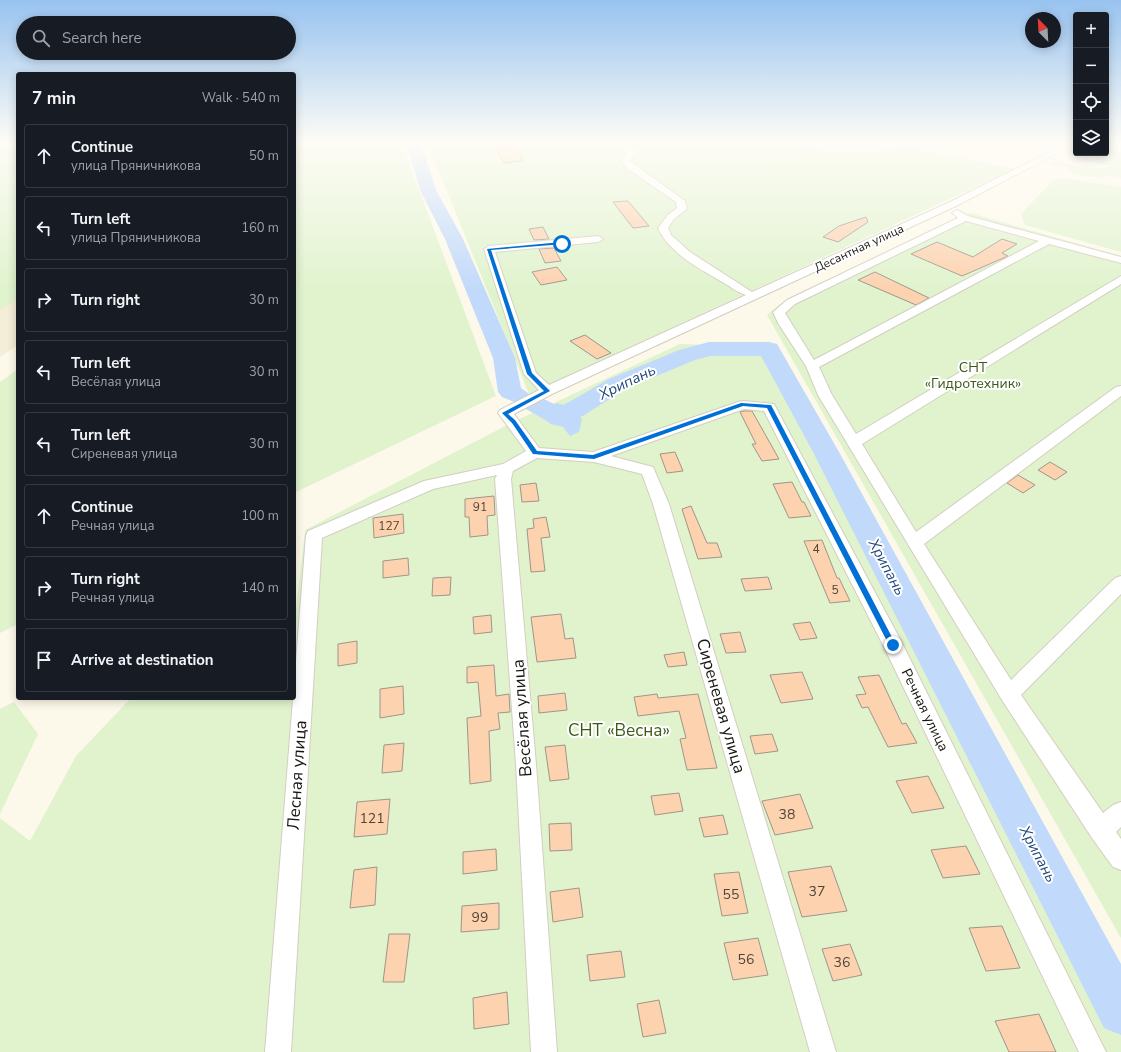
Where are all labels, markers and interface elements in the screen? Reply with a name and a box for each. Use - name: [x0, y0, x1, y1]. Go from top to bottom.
- north arrow: [1025, 12, 1061, 48]
- map controls: [1073, 12, 1109, 156]
- button: +: [1073, 12, 1109, 48]
- search box: [16, 16, 296, 60]
- icon: search: [30, 27, 52, 49]
- text: Search here: [62, 28, 142, 48]
- button: −: [1073, 48, 1109, 84]
- button: locate: [1073, 84, 1109, 120]
- text: 7 min: [32, 87, 76, 110]
- text: Walk · 540 m: [202, 89, 280, 107]
- button: layers: [1073, 120, 1109, 156]
- text: Continue: [71, 137, 133, 157]
- icon: ahead: [33, 145, 55, 167]
- text: 50 m: [249, 147, 279, 165]
- text: улица Пряничникова: [71, 157, 201, 175]
- text: Turn left: [71, 209, 130, 229]
- icon: left: [33, 217, 55, 239]
- text: 160 m: [241, 219, 279, 237]
- street label: Десантная улица: [812, 220, 906, 276]
- text: улица Пряничникова: [71, 229, 201, 247]
- route start: [553, 235, 571, 253]
- icon: right: [33, 289, 55, 311]
- text: Turn right: [71, 290, 140, 310]
- text: 30 m: [249, 291, 279, 309]
- text: Turn left: [71, 353, 130, 373]
- park label: СНТ «Гидротехник»: [925, 358, 1021, 393]
- water label: Хрипань: [594, 360, 659, 405]
- icon: left: [33, 361, 55, 383]
- text: 30 m: [249, 363, 279, 381]
- text: Весёлая улица: [71, 373, 161, 391]
- text: Turn left: [71, 425, 130, 445]
- icon: left: [33, 433, 55, 455]
- text: 30 m: [249, 435, 279, 453]
- text: Сиреневая улица: [71, 445, 178, 463]
- text: Continue: [71, 497, 133, 517]
- house number: 91: [473, 499, 487, 515]
- icon: ahead: [33, 505, 55, 527]
- text: 100 m: [241, 507, 279, 525]
- text: Речная улица: [71, 517, 154, 535]
- house number: 127: [378, 518, 400, 534]
- water label: Хрипань: [863, 534, 910, 599]
- house number: 4: [812, 541, 820, 557]
- text: Turn right: [71, 569, 140, 589]
- icon: right: [33, 577, 55, 599]
- text: 140 m: [241, 579, 279, 597]
- house number: 5: [831, 582, 839, 598]
- text: Речная улица: [71, 589, 154, 607]
- street label: Сиреневая улица: [691, 636, 751, 776]
- route end: [884, 636, 902, 654]
- icon: arrive: [33, 649, 55, 671]
- text: Arrive at destination: [71, 650, 214, 670]
- street label: Весёлая улица: [506, 658, 538, 778]
- street label: Речная улица: [897, 665, 953, 755]
- street label: Лесная улица: [282, 719, 312, 831]
- park label: СНТ «Весна»: [568, 719, 670, 742]
- house number: 38: [779, 805, 795, 824]
- house number: 121: [359, 809, 385, 828]
- water label: Хрипань: [1014, 821, 1061, 886]
- house number: 37: [809, 882, 825, 901]
- house number: 55: [723, 885, 739, 904]
- house number: 99: [472, 908, 488, 927]
- house number: 56: [738, 950, 754, 969]
- house number: 36: [834, 953, 850, 972]

